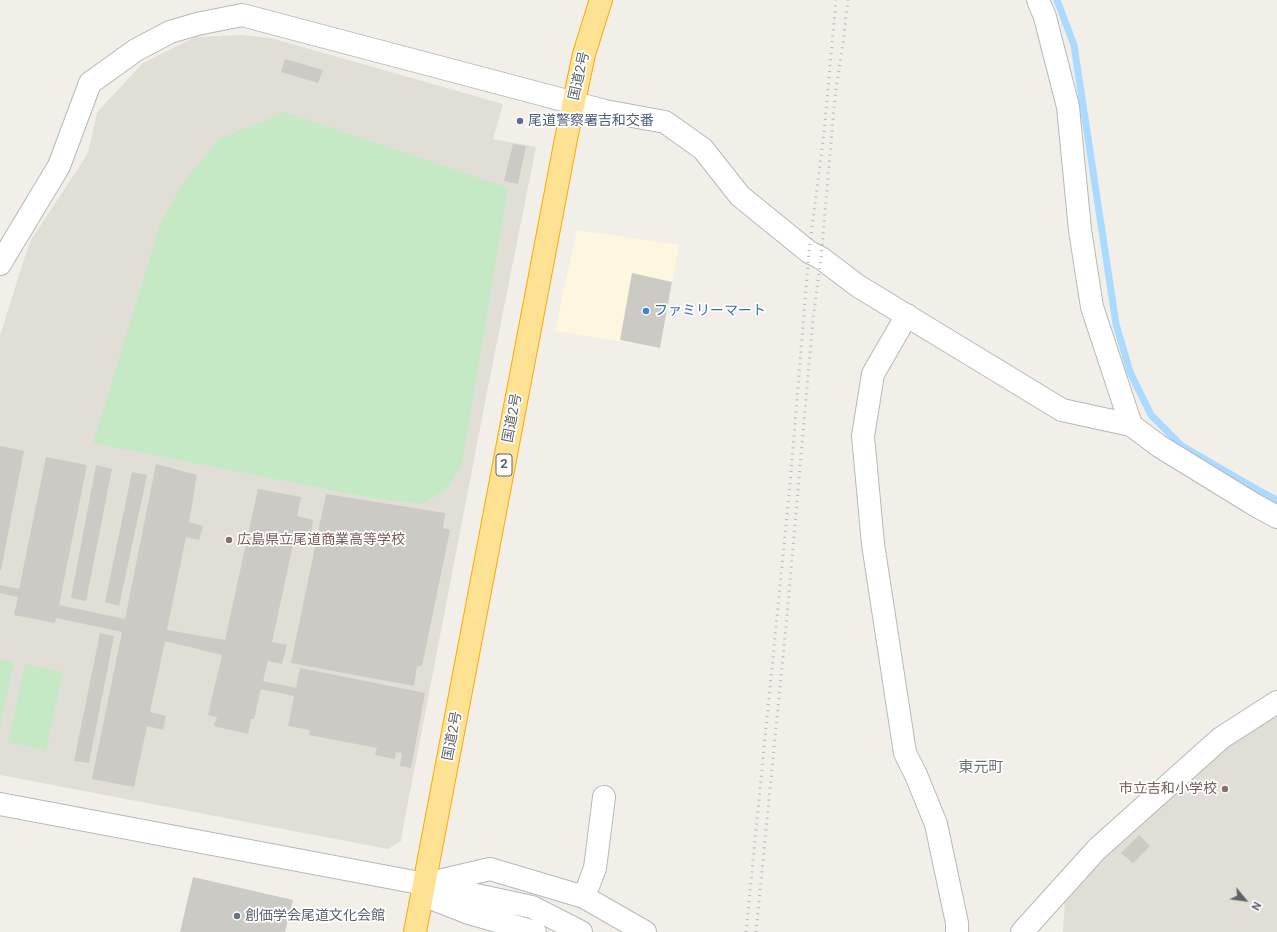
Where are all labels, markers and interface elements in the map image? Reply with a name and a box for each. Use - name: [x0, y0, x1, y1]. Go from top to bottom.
- street label: 国道2号: [566, 50, 594, 102]
- place label: 尾道警察署吉和交番: [528, 113, 654, 129]
- marker: 尾道警察署吉和交番: [515, 116, 525, 126]
- place label: ファミリーマート: [654, 303, 766, 319]
- marker: ファミリーマート: [641, 306, 651, 316]
- street label: 国道2号: [500, 392, 526, 444]
- road number: 2: [496, 454, 512, 476]
- place label: 広島県立尾道商業高等学校: [237, 532, 405, 548]
- marker: 広島県立尾道商業高等学校: [224, 535, 234, 545]
- street label: 国道2号: [440, 710, 466, 762]
- district label: 東元町: [959, 759, 1003, 777]
- place label: 市立吉和小学校: [1119, 781, 1217, 797]
- marker: 市立吉和小学校: [1220, 784, 1230, 794]
- north arrow: [1225, 880, 1265, 920]
- text: N: [1248, 900, 1264, 913]
- place label: 創価学会尾道文化会館: [245, 908, 385, 924]
- marker: 創価学会尾道文化会館: [232, 911, 242, 921]

